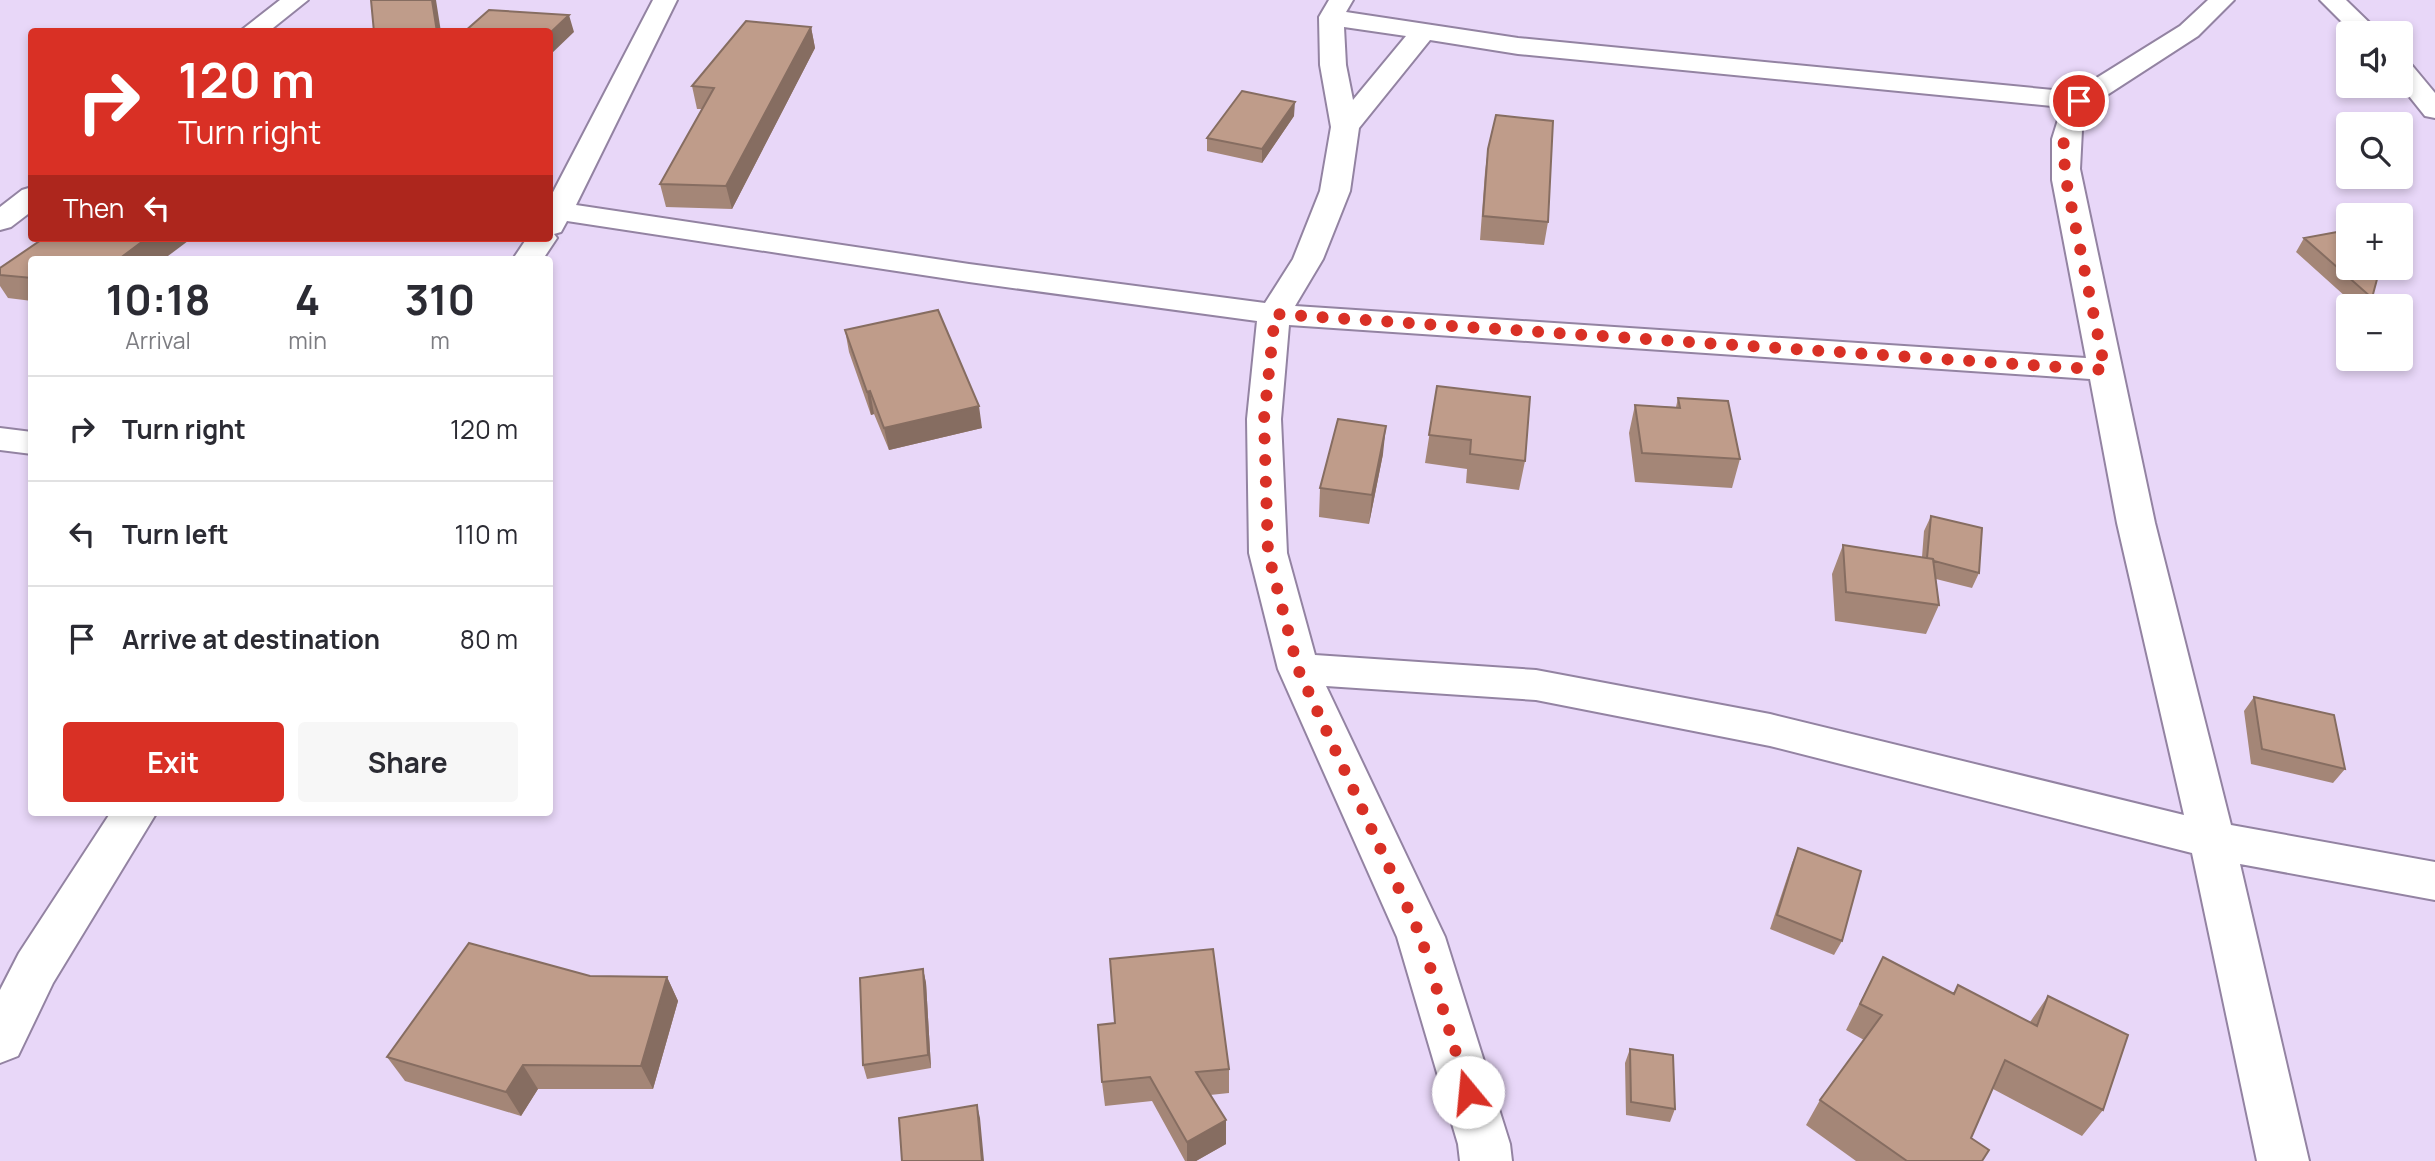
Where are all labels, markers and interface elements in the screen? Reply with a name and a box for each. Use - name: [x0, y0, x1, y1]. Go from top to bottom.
- map controls: [2336, 21, 2413, 371]
- button: sound: [2336, 21, 2413, 98]
- text: 120 m: [178, 46, 315, 113]
- icon: right: [63, 56, 154, 147]
- pin: [2049, 71, 2109, 131]
- icon: arrive: [2060, 82, 2098, 120]
- text: Turn right: [178, 110, 321, 154]
- button: search: [2336, 112, 2413, 189]
- icon: left: [138, 189, 176, 227]
- text: Then: [63, 190, 124, 226]
- button: +: [2336, 203, 2413, 280]
- text: 10:18: [106, 270, 210, 328]
- text: 4: [295, 270, 320, 328]
- text: 310: [405, 270, 475, 328]
- button: −: [2336, 294, 2413, 371]
- text: Arrival: [125, 324, 191, 356]
- text: min: [288, 324, 327, 356]
- text: m: [430, 324, 450, 356]
- icon: right: [63, 410, 101, 448]
- text: Turn right: [122, 411, 246, 447]
- text: 120 m: [450, 411, 518, 447]
- icon: left: [63, 515, 101, 553]
- text: Turn left: [122, 516, 229, 552]
- text: 110 m: [455, 516, 518, 552]
- icon: arrive: [63, 620, 101, 658]
- text: Arrive at destination: [122, 621, 380, 657]
- text: 80 m: [460, 621, 518, 657]
- button: Exit: [63, 722, 284, 802]
- button: Share: [298, 722, 518, 802]
- position arrow: [1431, 1055, 1505, 1129]

